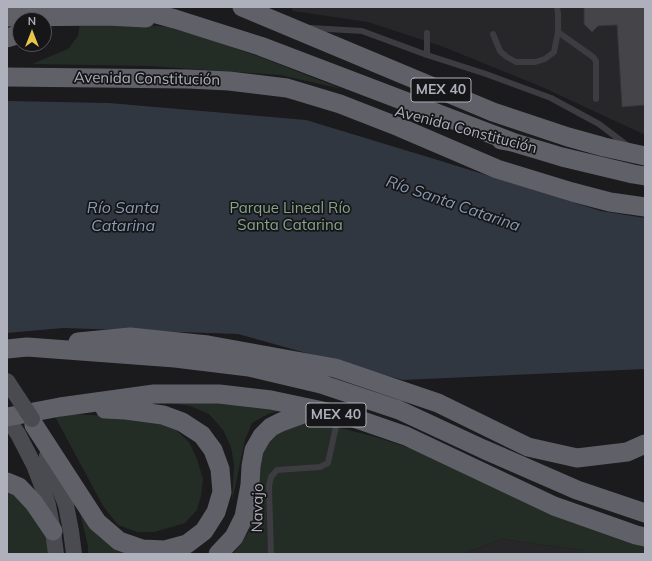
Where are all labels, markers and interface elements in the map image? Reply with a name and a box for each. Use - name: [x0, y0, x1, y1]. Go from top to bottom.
- north arrow: [12, 12, 52, 52]
- text: N: [28, 14, 36, 28]
- street label: Avenida Constitución: [74, 69, 220, 89]
- road number: MEX 40: [411, 78, 471, 102]
- street label: Avenida Constitución: [393, 102, 539, 158]
- water label: Río Santa Catarina: [383, 172, 523, 236]
- water label: Río Santa Catarina: [87, 198, 159, 236]
- park label: Parque Lineal Río Santa Catarina: [229, 199, 351, 234]
- road number: MEX 40: [306, 403, 366, 427]
- street label: Navajo: [249, 483, 267, 533]

